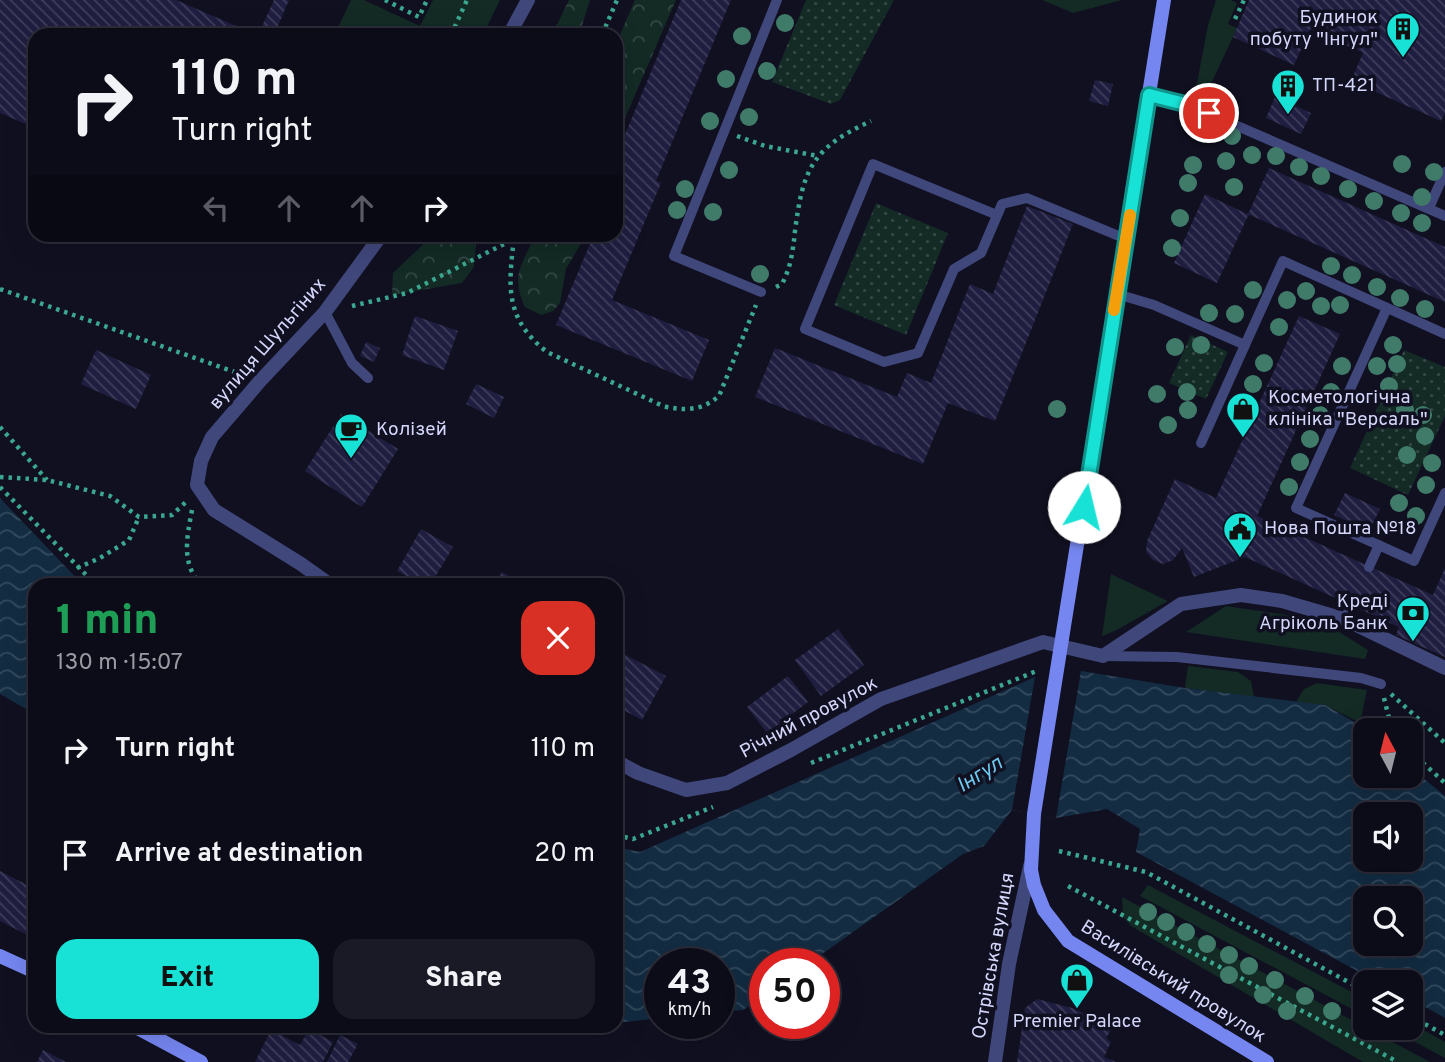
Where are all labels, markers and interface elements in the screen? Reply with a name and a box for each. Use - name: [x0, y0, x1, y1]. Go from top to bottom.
- place label: Будинок побуту "Інгул": [1250, 6, 1378, 52]
- building icon: Будинок побуту "Інгул": [1384, 10, 1422, 59]
- text: 110 m: [171, 51, 298, 113]
- icon: right: [56, 56, 147, 147]
- building icon: ТП-421: [1269, 67, 1307, 116]
- place label: ТП-421: [1312, 74, 1375, 98]
- pin: [1179, 83, 1239, 143]
- icon: arrive: [1190, 94, 1228, 132]
- text: Turn right: [171, 112, 313, 152]
- icon: left: [197, 189, 235, 227]
- icon: ahead: [270, 189, 308, 227]
- icon: ahead: [343, 189, 381, 227]
- icon: right: [416, 189, 454, 227]
- street label: вулиця Шульгіних: [204, 273, 332, 415]
- place label: Косметологічна клініка "Версаль": [1268, 386, 1428, 432]
- shop icon: Косметологічна клініка "Версаль": [1224, 390, 1262, 439]
- cafe icon: Колізей: [332, 411, 370, 460]
- place label: Колізей: [376, 418, 447, 442]
- position arrow: [1047, 470, 1121, 544]
- public building icon: Нова Пошта №18: [1221, 510, 1259, 559]
- place label: Нова Пошта №18: [1264, 517, 1417, 541]
- place label: Креді Агріколь Банк: [1259, 590, 1388, 636]
- bank icon: Креді Агріколь Банк: [1394, 594, 1432, 643]
- text: 1 min: [56, 596, 159, 649]
- button: close: [521, 601, 595, 675]
- text: 130 m · 15:07: [56, 649, 183, 678]
- street label: Річний провулок: [736, 672, 882, 764]
- north arrow: [1353, 718, 1423, 788]
- map controls: [1353, 718, 1423, 1040]
- icon: right: [56, 731, 94, 769]
- text: Turn right: [115, 733, 235, 766]
- text: 110 m: [531, 733, 595, 766]
- water label: Інгул: [952, 750, 1009, 800]
- button: sound: [1353, 802, 1423, 872]
- icon: arrive: [56, 836, 94, 874]
- text: Arrive at destination: [115, 838, 363, 871]
- text: 20 m: [534, 838, 595, 871]
- street label: Острівська вулиця: [968, 871, 1020, 1041]
- button: search: [1353, 886, 1423, 956]
- street label: Василівський провулок: [1076, 915, 1270, 1049]
- button: Exit: [56, 939, 319, 1019]
- button: Share: [333, 939, 595, 1019]
- speed limit sign: 50: [749, 948, 840, 1039]
- shop icon: Premier Palace: [1058, 961, 1096, 1010]
- text: 43: [668, 962, 711, 1006]
- button: layers: [1353, 970, 1423, 1040]
- text: km/h: [668, 999, 711, 1022]
- place label: Premier Palace: [1012, 1010, 1142, 1034]

